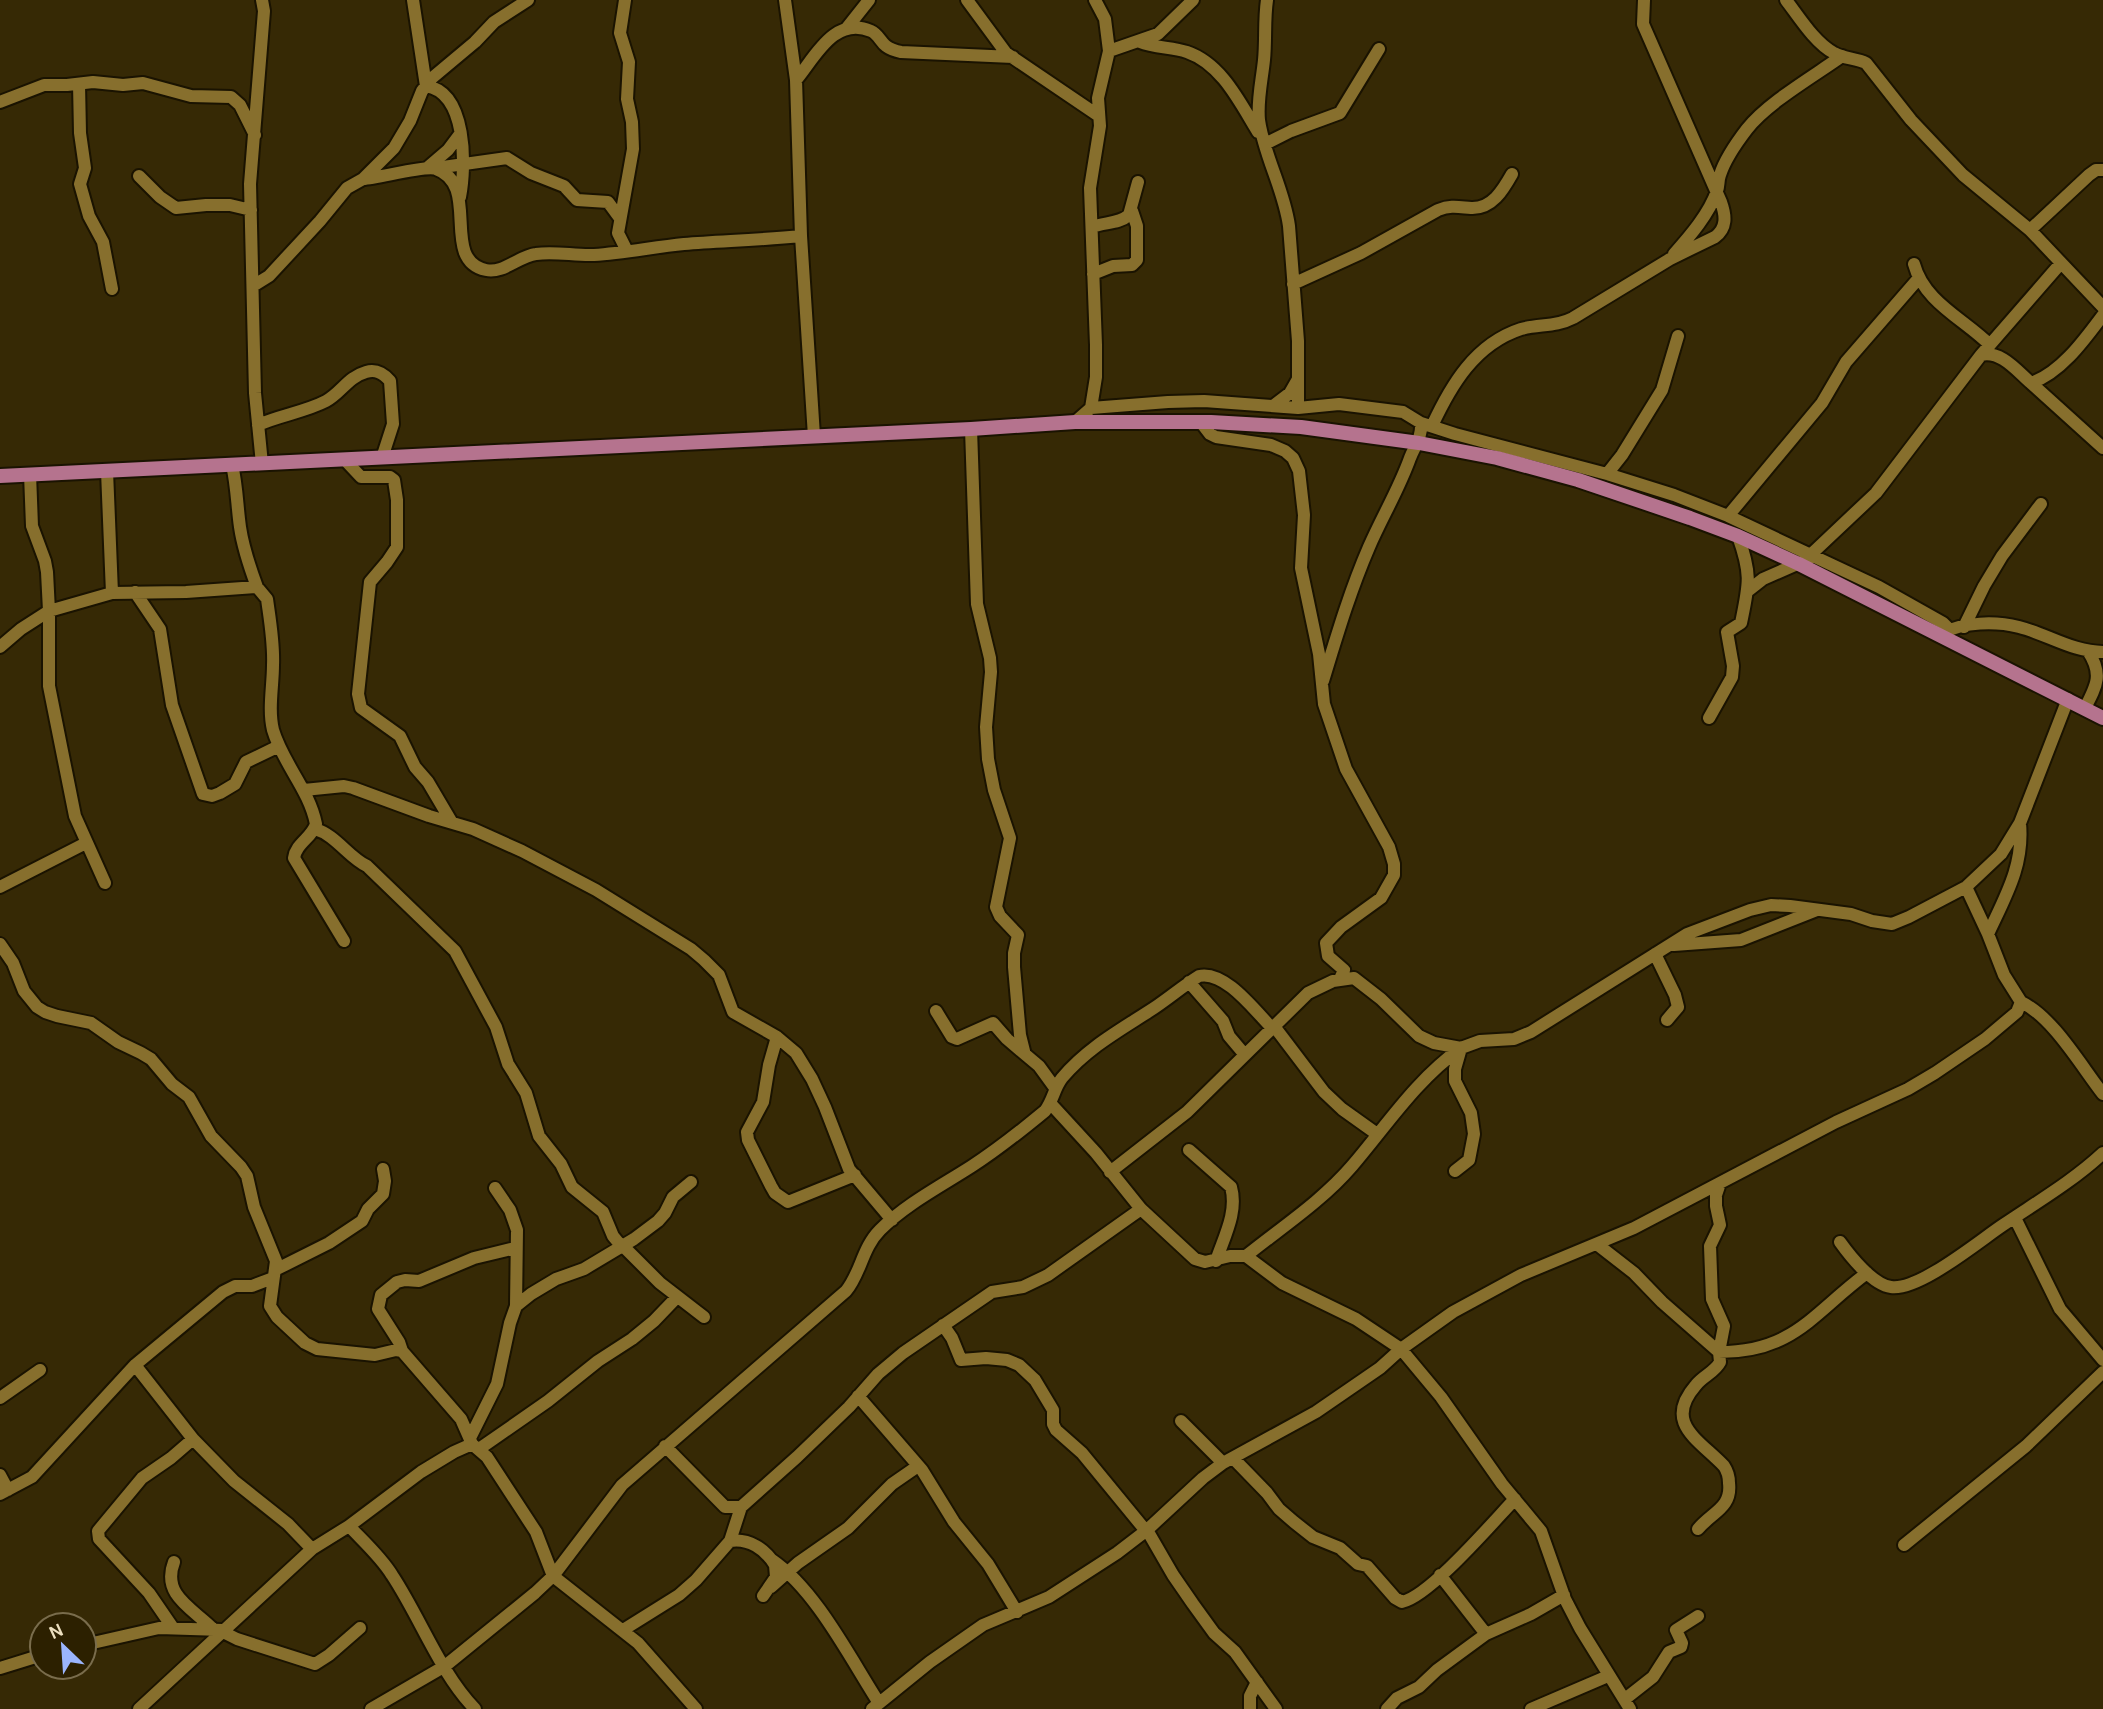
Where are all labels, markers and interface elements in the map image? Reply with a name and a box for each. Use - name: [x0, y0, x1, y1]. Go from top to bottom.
- north arrow: [28, 1611, 98, 1681]
- text: N: [45, 1619, 67, 1644]

